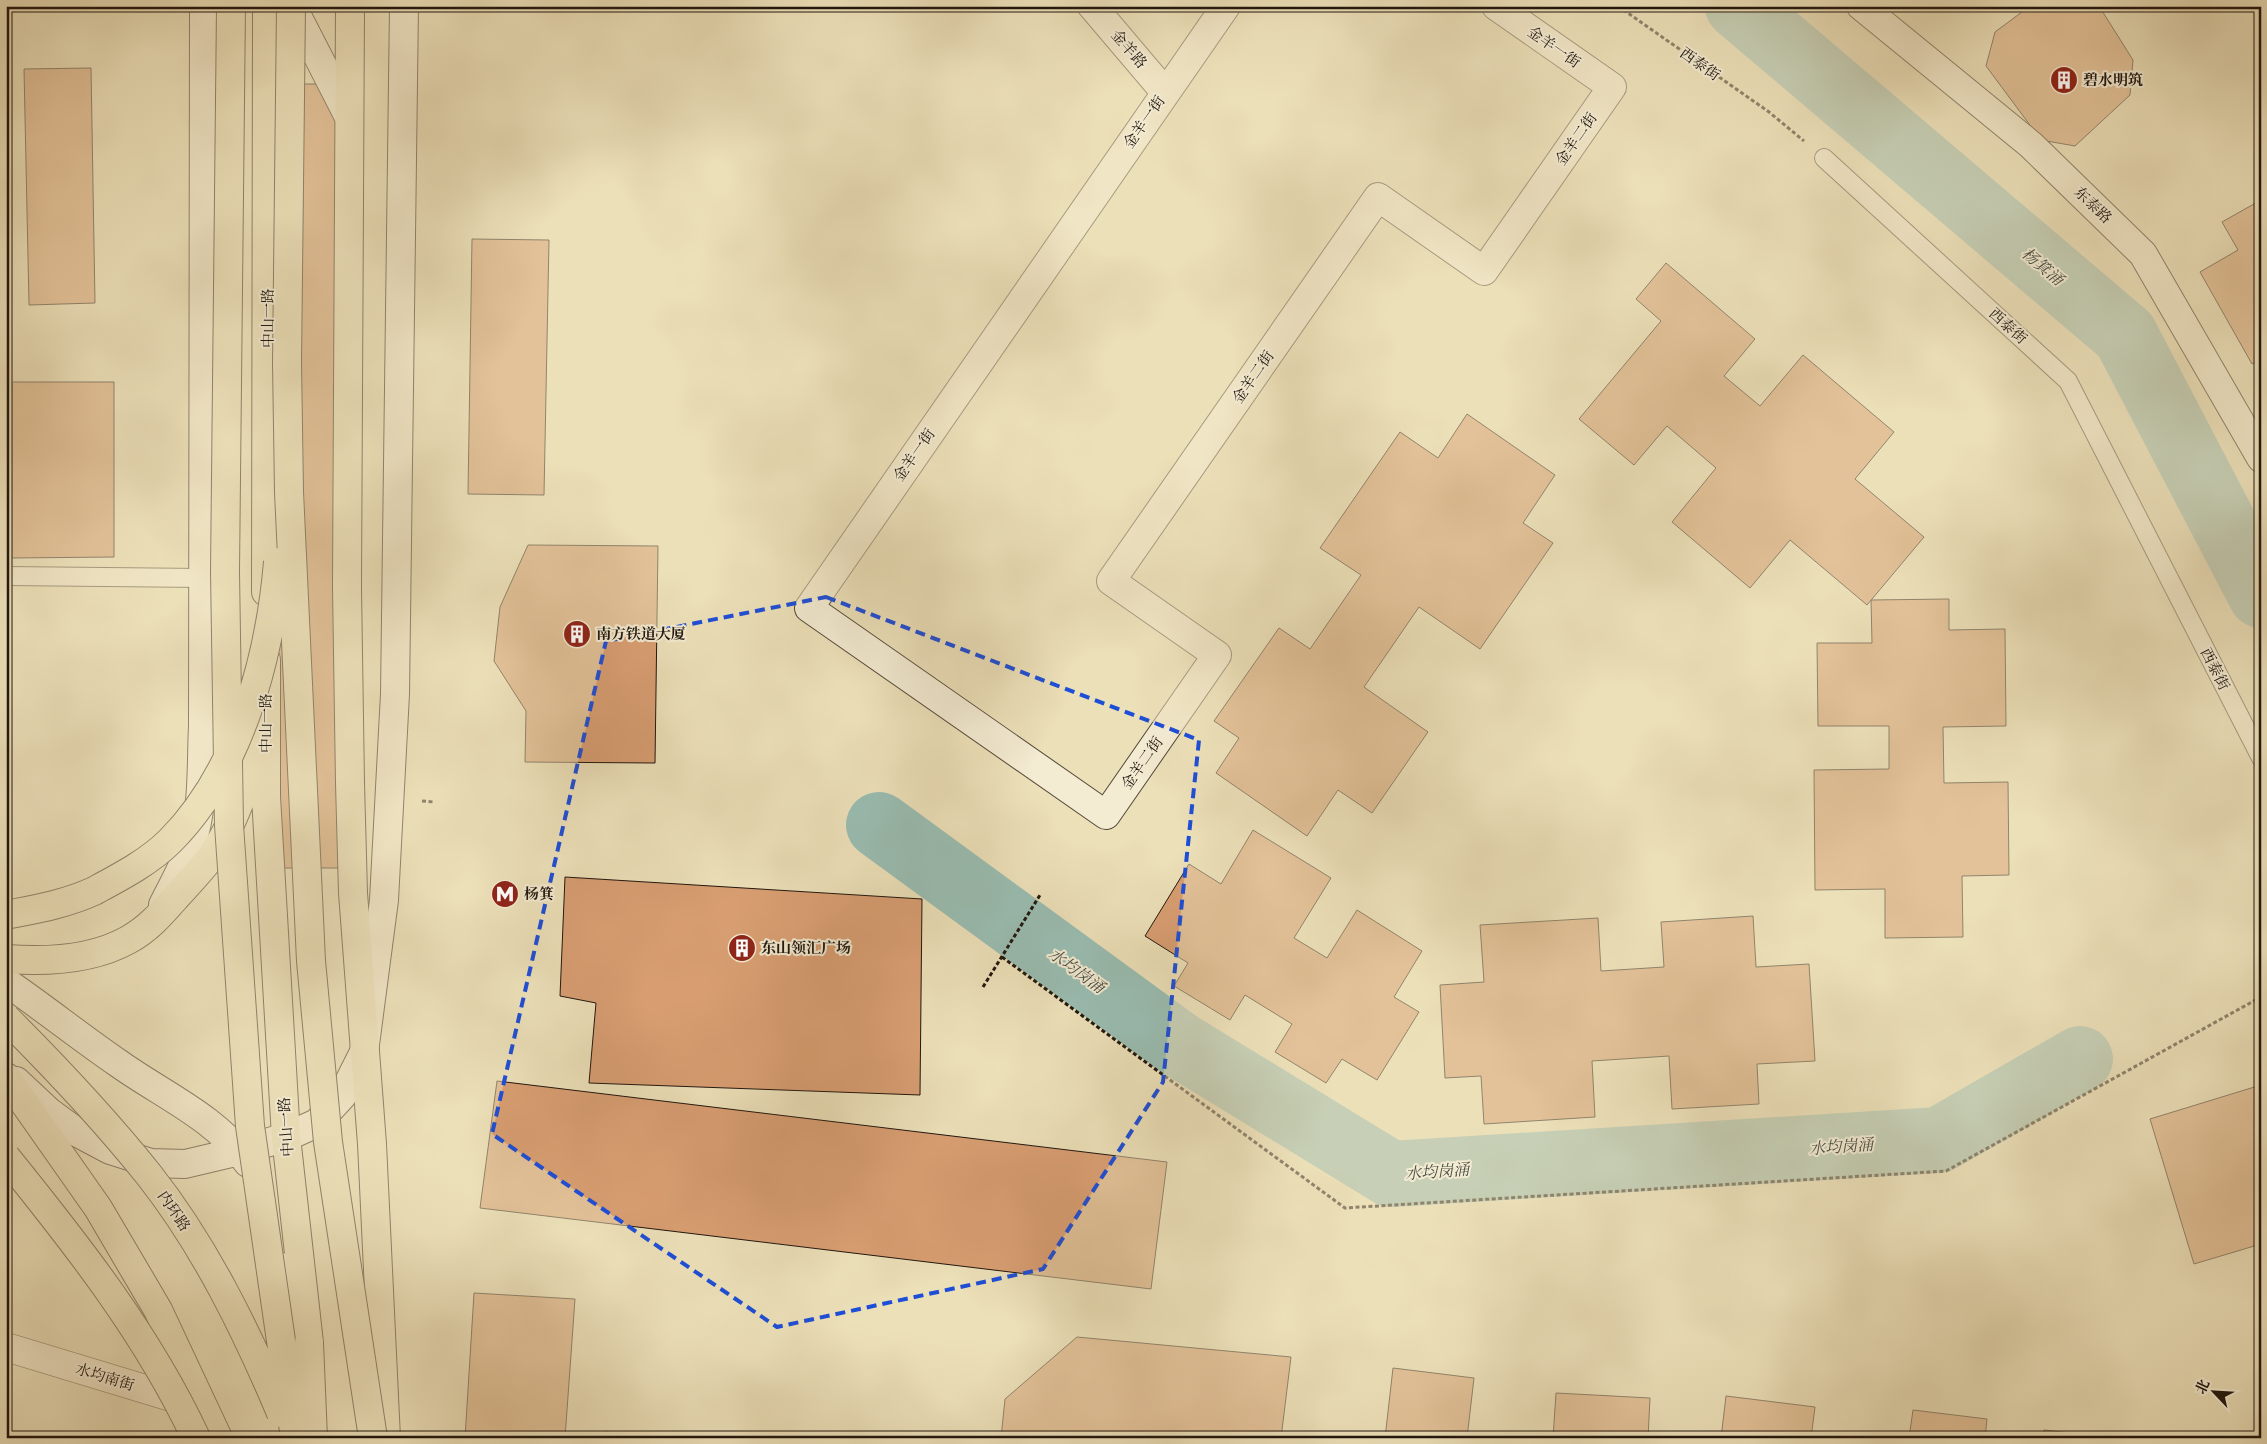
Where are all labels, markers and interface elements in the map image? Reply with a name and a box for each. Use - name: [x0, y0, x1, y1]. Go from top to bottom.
- street label: 金羊一街: [1524, 22, 1584, 72]
- street label: 金羊路: [1107, 26, 1151, 73]
- street label: 西泰街: [1676, 44, 1724, 85]
- building icon: 碧水明筑: [2049, 65, 2079, 95]
- place label: 碧水明筑: [2083, 71, 2143, 90]
- street label: 金羊一街: [1119, 92, 1169, 152]
- street label: 金羊二街: [1551, 109, 1601, 169]
- street label: 东泰路: [2070, 183, 2115, 228]
- water label: 杨箕涌: [2017, 244, 2068, 292]
- street label: 中山一路: [259, 288, 278, 348]
- street label: 西泰街: [1985, 304, 2031, 348]
- street label: 金羊二街: [1228, 347, 1278, 407]
- street label: 金羊一街: [889, 425, 939, 485]
- building icon: 南方铁道大厦: [562, 619, 592, 649]
- place label: 南方铁道大厦: [596, 625, 686, 644]
- street label: 西泰街: [2196, 645, 2233, 694]
- street label: 中山一路: [257, 693, 276, 753]
- street label: 金羊二街: [1117, 733, 1167, 793]
- metro station icon: 杨箕: [490, 879, 520, 909]
- place label: 杨箕: [524, 885, 554, 904]
- building icon: 东山领汇广场: [727, 933, 757, 963]
- place label: 东山领汇广场: [761, 939, 851, 958]
- water label: 水均岗涌: [1044, 945, 1109, 1000]
- street label: 中山一路: [275, 1096, 298, 1158]
- water label: 水均岗涌: [1809, 1136, 1876, 1160]
- water label: 水均岗涌: [1405, 1161, 1472, 1185]
- street label: 内环路: [153, 1187, 194, 1235]
- street label: 水均南街: [73, 1360, 136, 1395]
- north arrow: [2190, 1366, 2240, 1416]
- text: 北: [2192, 1377, 2214, 1397]

